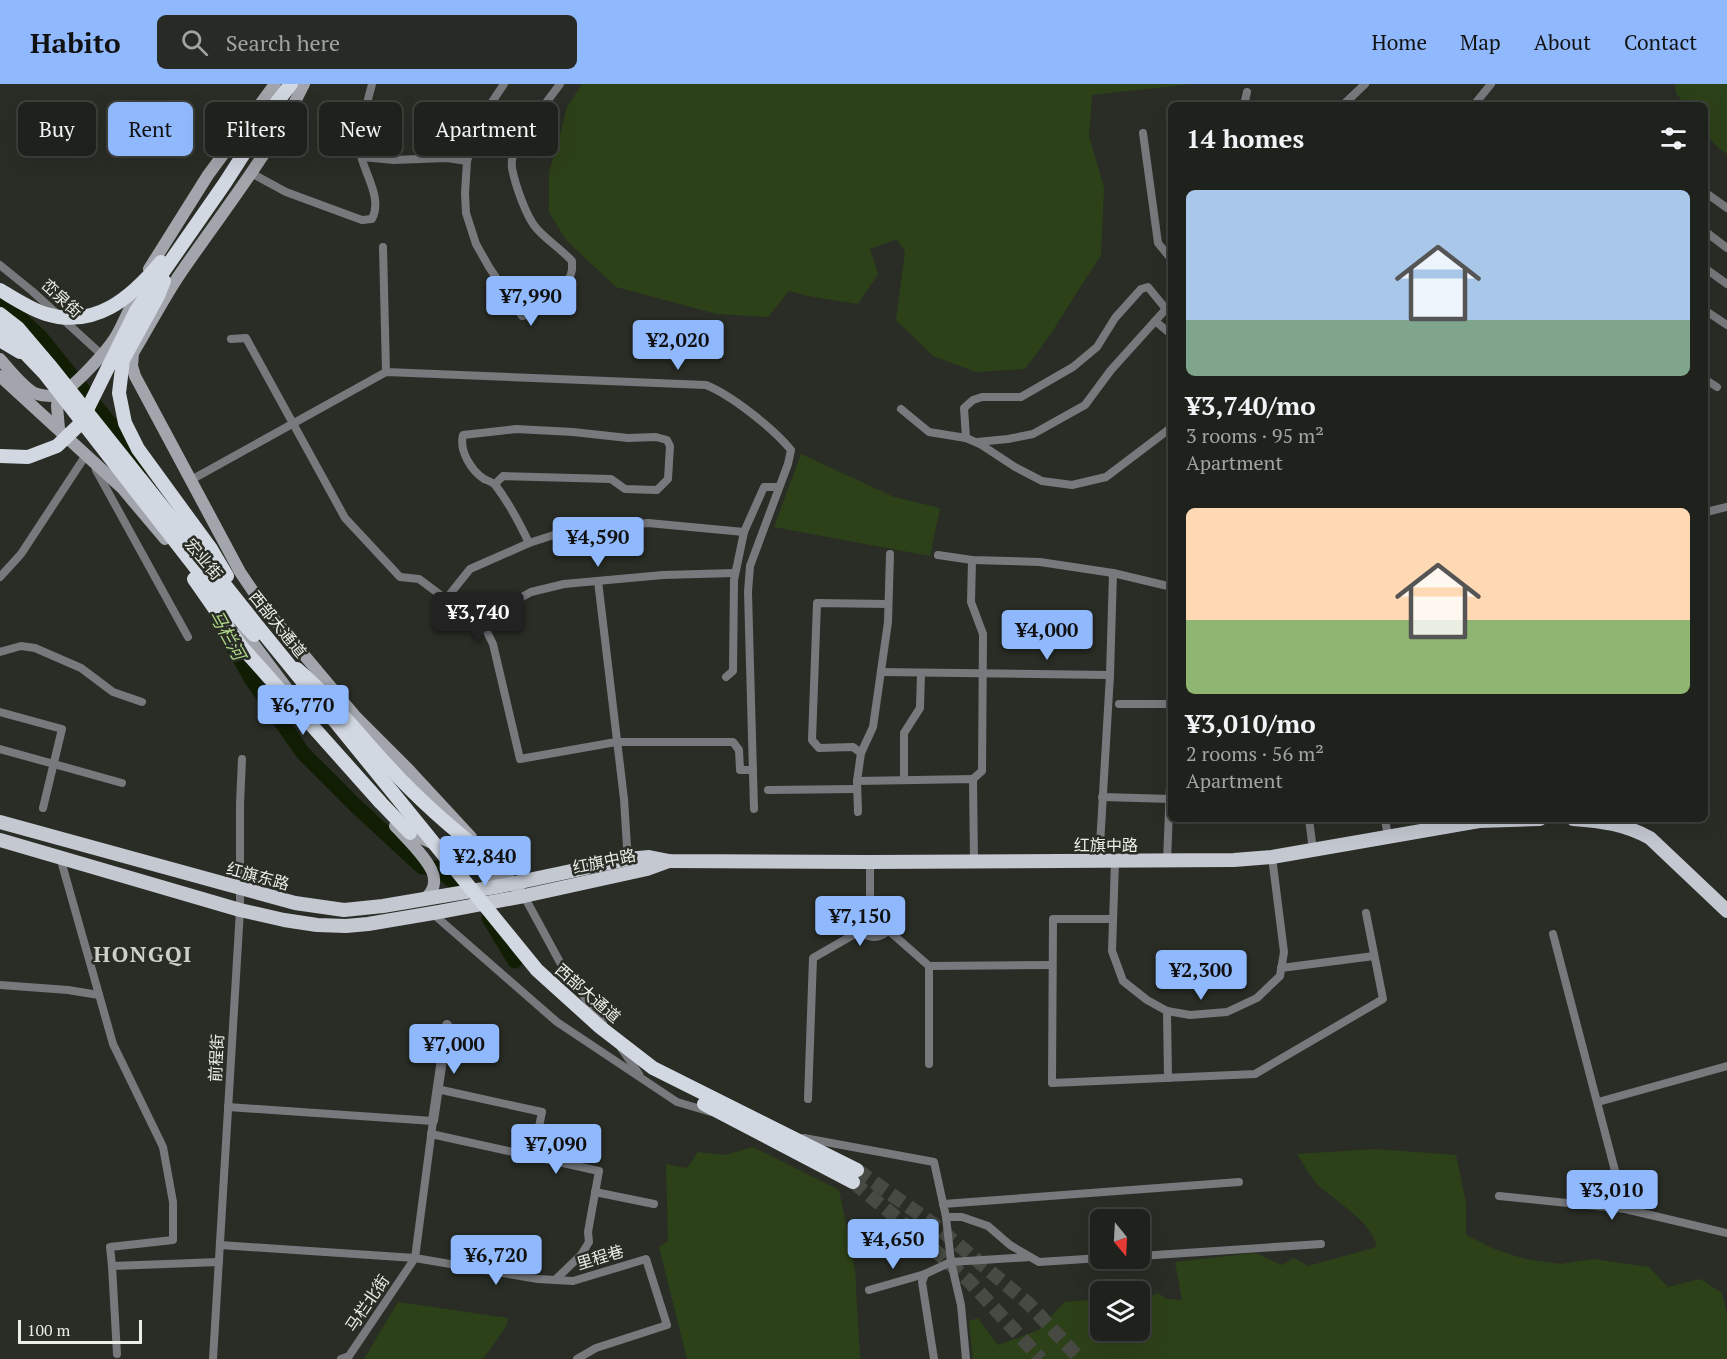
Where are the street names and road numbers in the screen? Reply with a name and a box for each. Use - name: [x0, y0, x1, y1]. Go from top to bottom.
- street label: 峦泉街: [37, 274, 87, 322]
- street label: 宏业街: [180, 534, 228, 584]
- street label: 西部大通道: [244, 586, 312, 662]
- street label: 红旗中路: [1074, 834, 1138, 856]
- street label: 红旗中路: [570, 844, 638, 878]
- street label: 红旗东路: [224, 857, 292, 895]
- street label: 西部大通道: [551, 958, 625, 1028]
- street label: 前程街: [204, 1033, 228, 1083]
- street label: 里程巷: [574, 1239, 626, 1275]
- street label: 马栏北街: [340, 1270, 394, 1336]

